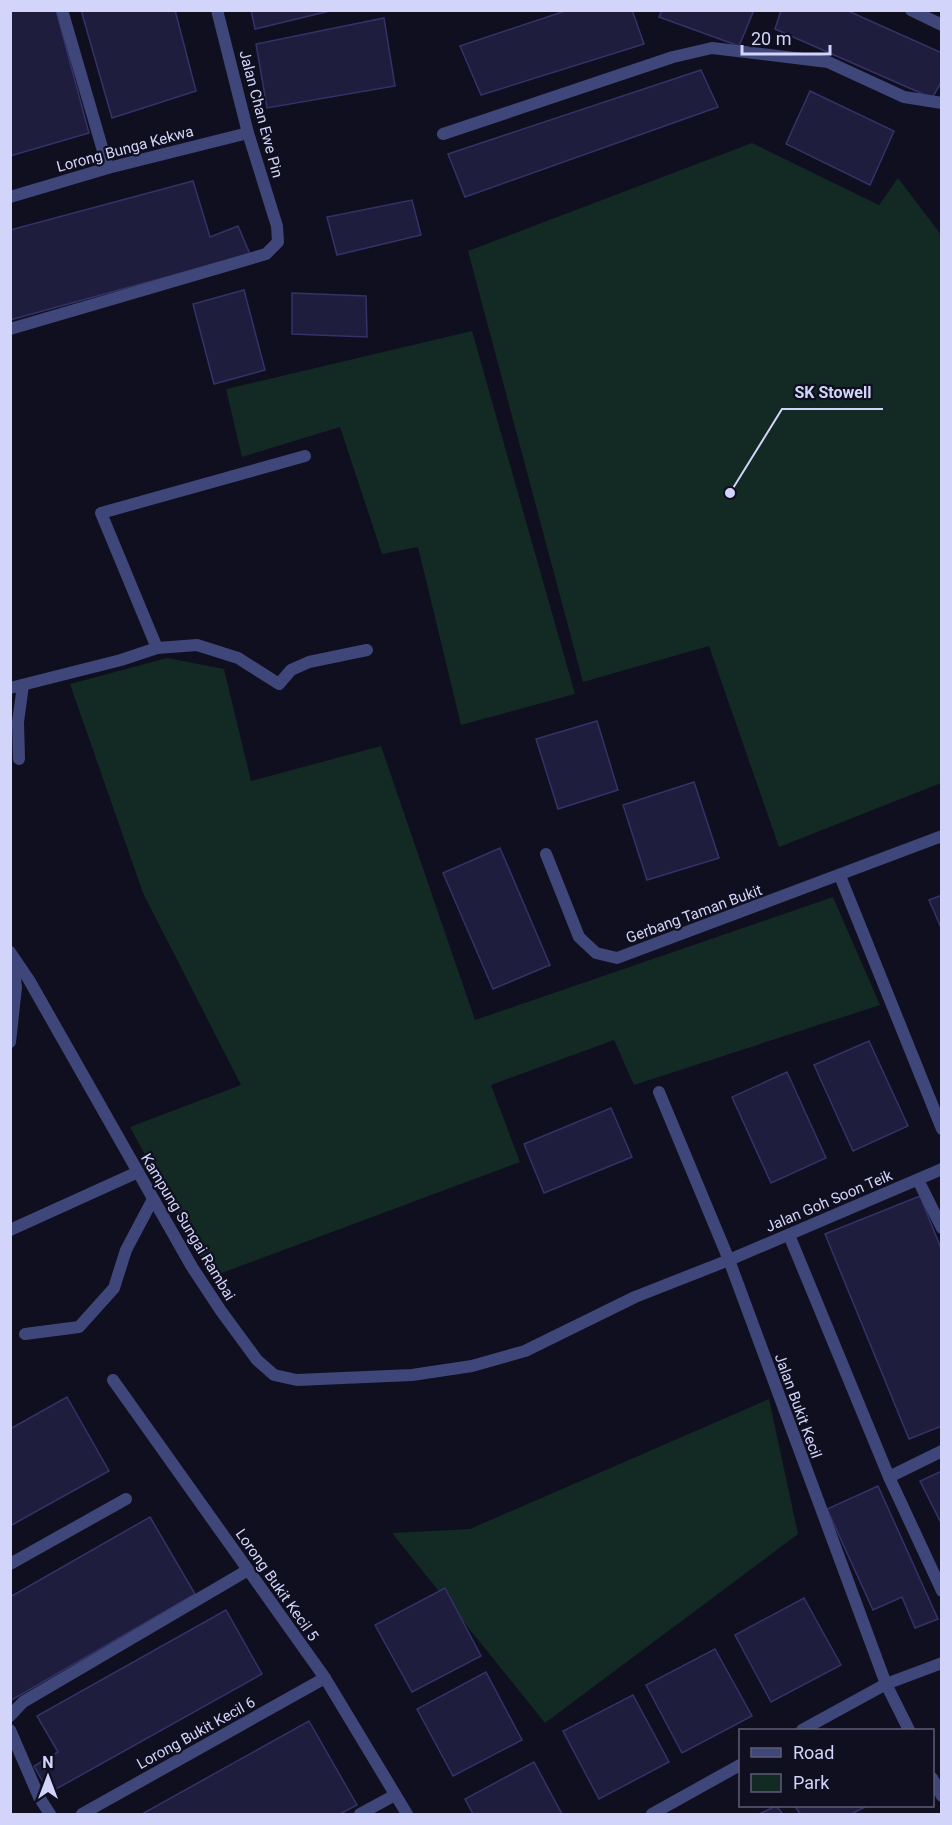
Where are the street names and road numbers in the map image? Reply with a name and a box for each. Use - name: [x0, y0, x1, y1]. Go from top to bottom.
- street label: Jalan Chan Ewe Pin: [235, 48, 287, 180]
- street label: Lorong Bunga Kekwa: [55, 122, 195, 176]
- street label: Gerbang Taman Bukit: [624, 881, 765, 947]
- street label: Kampung Sungai Rambai: [137, 1150, 239, 1304]
- street label: Jalan Goh Soon Teik: [763, 1166, 896, 1236]
- street label: Jalan Bukit Kecil: [771, 1351, 825, 1461]
- street label: Lorong Bukit Kecil 5: [232, 1526, 322, 1644]
- street label: Lorong Bukit Kecil 6: [134, 1693, 258, 1773]

